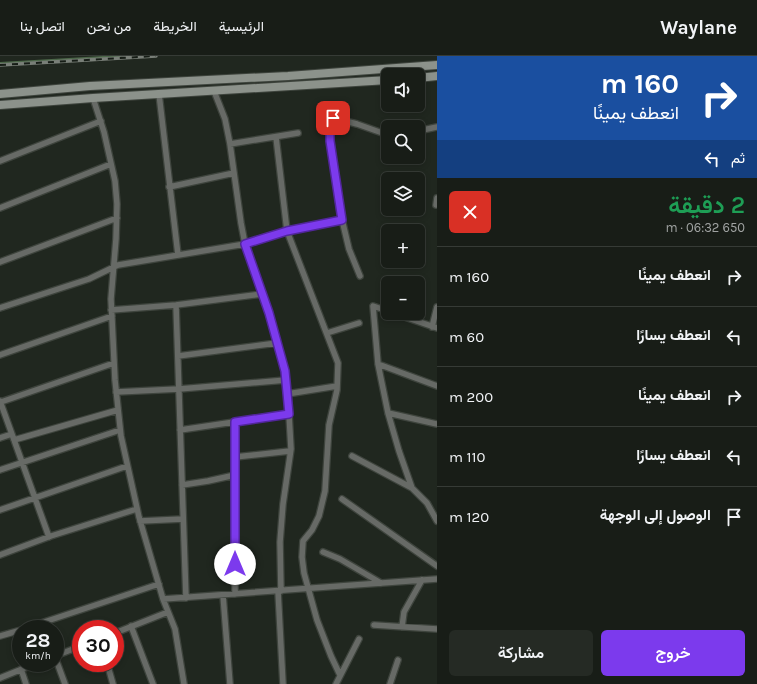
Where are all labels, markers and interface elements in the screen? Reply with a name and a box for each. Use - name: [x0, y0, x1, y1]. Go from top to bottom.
- text: Waylane: [660, 17, 737, 39]
- text: اتصل بنا: [20, 18, 65, 35]
- text: من نحن: [87, 18, 131, 35]
- text: الخريطة: [153, 18, 197, 35]
- text: الرئيسية: [219, 18, 264, 35]
- text: 160 m: [601, 67, 679, 100]
- map controls: [381, 68, 425, 320]
- button: sound: [381, 68, 425, 112]
- icon: right: [693, 72, 745, 124]
- pin: [316, 101, 350, 135]
- text: انعطف يمينًا: [593, 102, 679, 124]
- icon: arrive: [322, 107, 344, 129]
- button: search: [381, 120, 425, 164]
- icon: left: [701, 148, 723, 170]
- text: ثم: [731, 149, 745, 167]
- button: layers: [381, 172, 425, 216]
- button: close: [449, 191, 491, 233]
- text: 2 دقيقة: [668, 191, 745, 219]
- text: 650 m · 06:32: [665, 220, 745, 235]
- button: +: [381, 224, 425, 268]
- text: انعطف يمينًا: [638, 266, 711, 284]
- icon: right: [723, 266, 745, 288]
- text: 160 m: [449, 268, 489, 286]
- button: −: [381, 276, 425, 320]
- text: انعطف يسارًا: [636, 326, 711, 344]
- icon: left: [723, 326, 745, 348]
- text: 60 m: [449, 328, 484, 346]
- text: انعطف يمينًا: [638, 386, 711, 404]
- icon: right: [723, 386, 745, 408]
- text: 200 m: [449, 388, 493, 406]
- text: انعطف يسارًا: [636, 446, 711, 464]
- icon: left: [723, 446, 745, 468]
- text: 110 m: [449, 448, 485, 466]
- text: الوصول إلى الوجهة: [600, 506, 711, 524]
- icon: arrive: [723, 506, 745, 528]
- text: 120 m: [449, 508, 489, 526]
- position arrow: [214, 543, 256, 585]
- speed limit sign: 30: [72, 620, 124, 672]
- text: 28: [25, 629, 51, 652]
- button: مشاركة: [449, 630, 593, 676]
- button: خروج: [601, 630, 745, 676]
- text: km/h: [25, 650, 51, 662]

